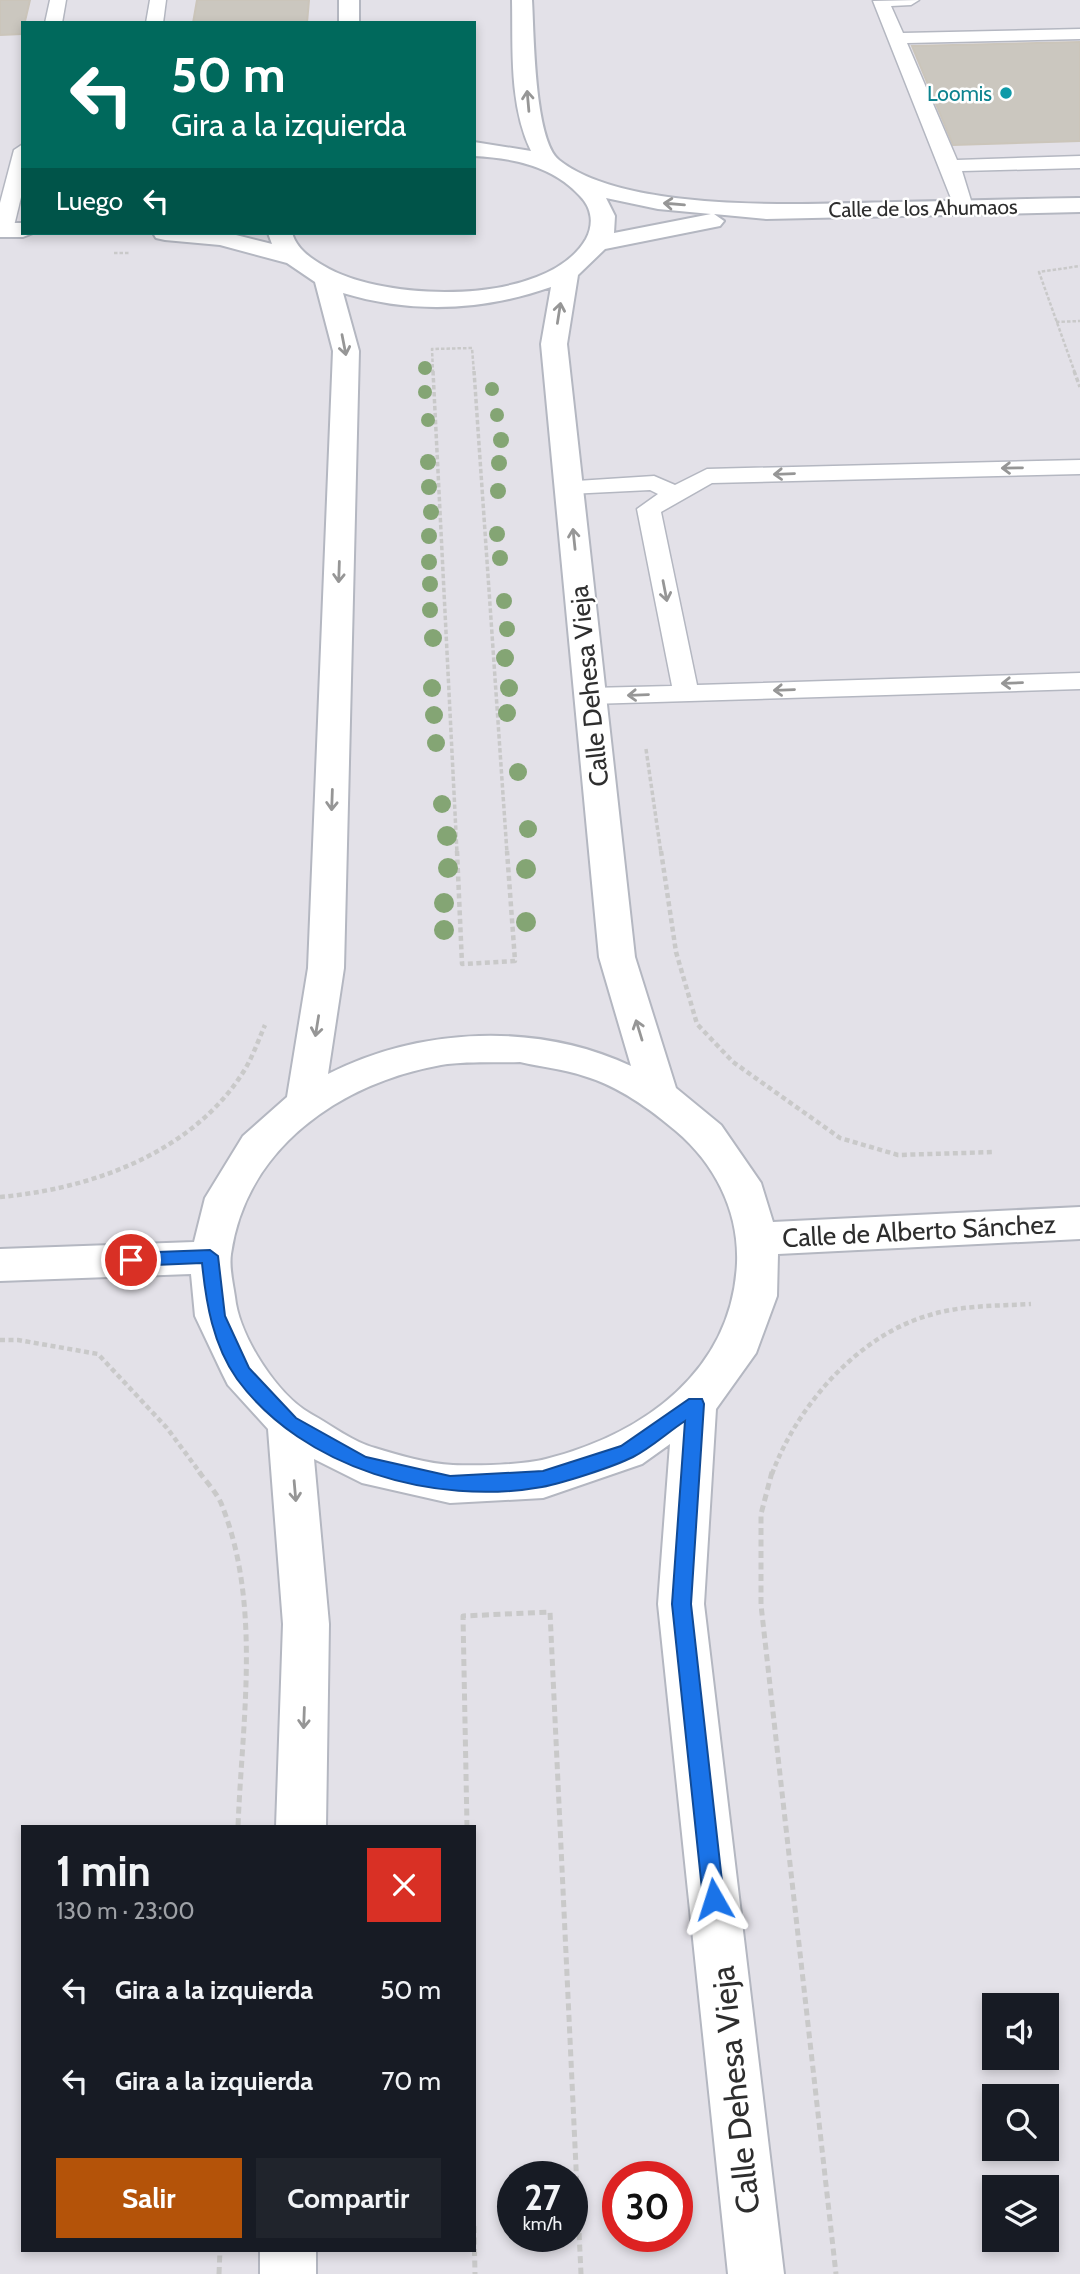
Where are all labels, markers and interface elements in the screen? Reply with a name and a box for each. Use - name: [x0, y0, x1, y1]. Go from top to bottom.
- text: 50 m: [171, 45, 286, 104]
- icon: left: [56, 49, 147, 140]
- place label: Loomis: [927, 81, 992, 106]
- marker: Loomis: [998, 85, 1014, 101]
- one-way arrow: [521, 90, 534, 113]
- text: Gira a la izquierda: [171, 105, 406, 144]
- icon: left: [137, 182, 175, 220]
- text: Luego: [56, 185, 123, 217]
- street label: Calle de los Ahumaos: [828, 194, 1018, 222]
- one-way arrow: [663, 197, 685, 210]
- one-way arrow: [553, 302, 566, 324]
- one-way arrow: [337, 333, 351, 356]
- one-way arrow: [1001, 462, 1024, 475]
- one-way arrow: [773, 468, 796, 481]
- one-way arrow: [567, 528, 580, 550]
- one-way arrow: [332, 560, 346, 583]
- one-way arrow: [659, 579, 672, 602]
- street label: Calle Dehesa Vieja: [562, 583, 615, 788]
- one-way arrow: [1001, 676, 1024, 689]
- one-way arrow: [773, 683, 796, 697]
- one-way arrow: [627, 688, 650, 701]
- one-way arrow: [325, 788, 338, 811]
- one-way arrow: [310, 1014, 323, 1037]
- one-way arrow: [632, 1019, 645, 1041]
- street label: Calle de Alberto Sánchez: [781, 1208, 1057, 1254]
- pin: [101, 1230, 161, 1290]
- icon: arrive: [112, 1241, 150, 1279]
- one-way arrow: [289, 1479, 302, 1502]
- one-way arrow: [297, 1706, 310, 1729]
- text: 1 min: [56, 1845, 151, 1897]
- button: close: [367, 1848, 441, 1922]
- position arrow: [677, 1862, 751, 1936]
- text: 130 m · 23:00: [56, 1897, 195, 1925]
- street label: Calle Dehesa Vieja: [703, 1964, 767, 2216]
- icon: left: [56, 1971, 94, 2009]
- text: Gira a la izquierda: [115, 1974, 313, 2006]
- text: 50 m: [380, 1974, 441, 2006]
- map controls: [982, 1993, 1059, 2252]
- button: sound: [982, 1993, 1059, 2070]
- icon: left: [56, 2062, 94, 2100]
- text: Gira a la izquierda: [115, 2065, 313, 2097]
- text: 70 m: [381, 2065, 441, 2097]
- button: search: [982, 2084, 1059, 2161]
- button: Salir: [56, 2158, 242, 2238]
- button: Compartir: [256, 2158, 441, 2238]
- speed limit sign: 30: [602, 2161, 693, 2252]
- button: layers: [982, 2175, 1059, 2252]
- text: 27: [524, 2176, 561, 2219]
- text: km/h: [523, 2213, 562, 2235]

